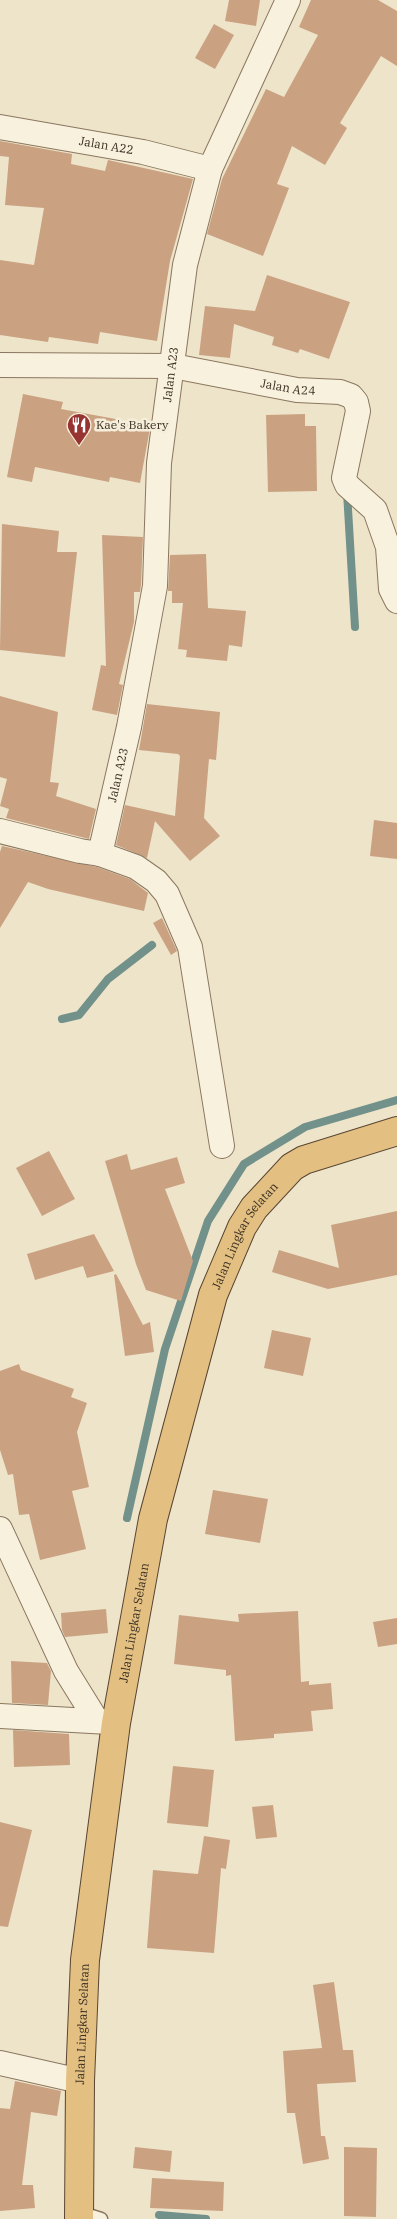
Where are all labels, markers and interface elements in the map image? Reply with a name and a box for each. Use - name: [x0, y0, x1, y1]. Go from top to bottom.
- street label: Jalan A22: [78, 133, 135, 157]
- street label: Jalan A23: [159, 346, 181, 403]
- street label: Jalan A24: [259, 375, 316, 398]
- restaurant icon: Kae's Bakery: [66, 412, 92, 446]
- place label: Kae's Bakery: [96, 417, 169, 432]
- street label: Jalan A23: [104, 746, 131, 804]
- street label: Jalan Lingkar Selatan: [208, 1179, 281, 1291]
- street label: Jalan Lingkar Selatan: [115, 1561, 152, 1684]
- street label: Jalan Lingkar Selatan: [72, 1963, 92, 2085]

